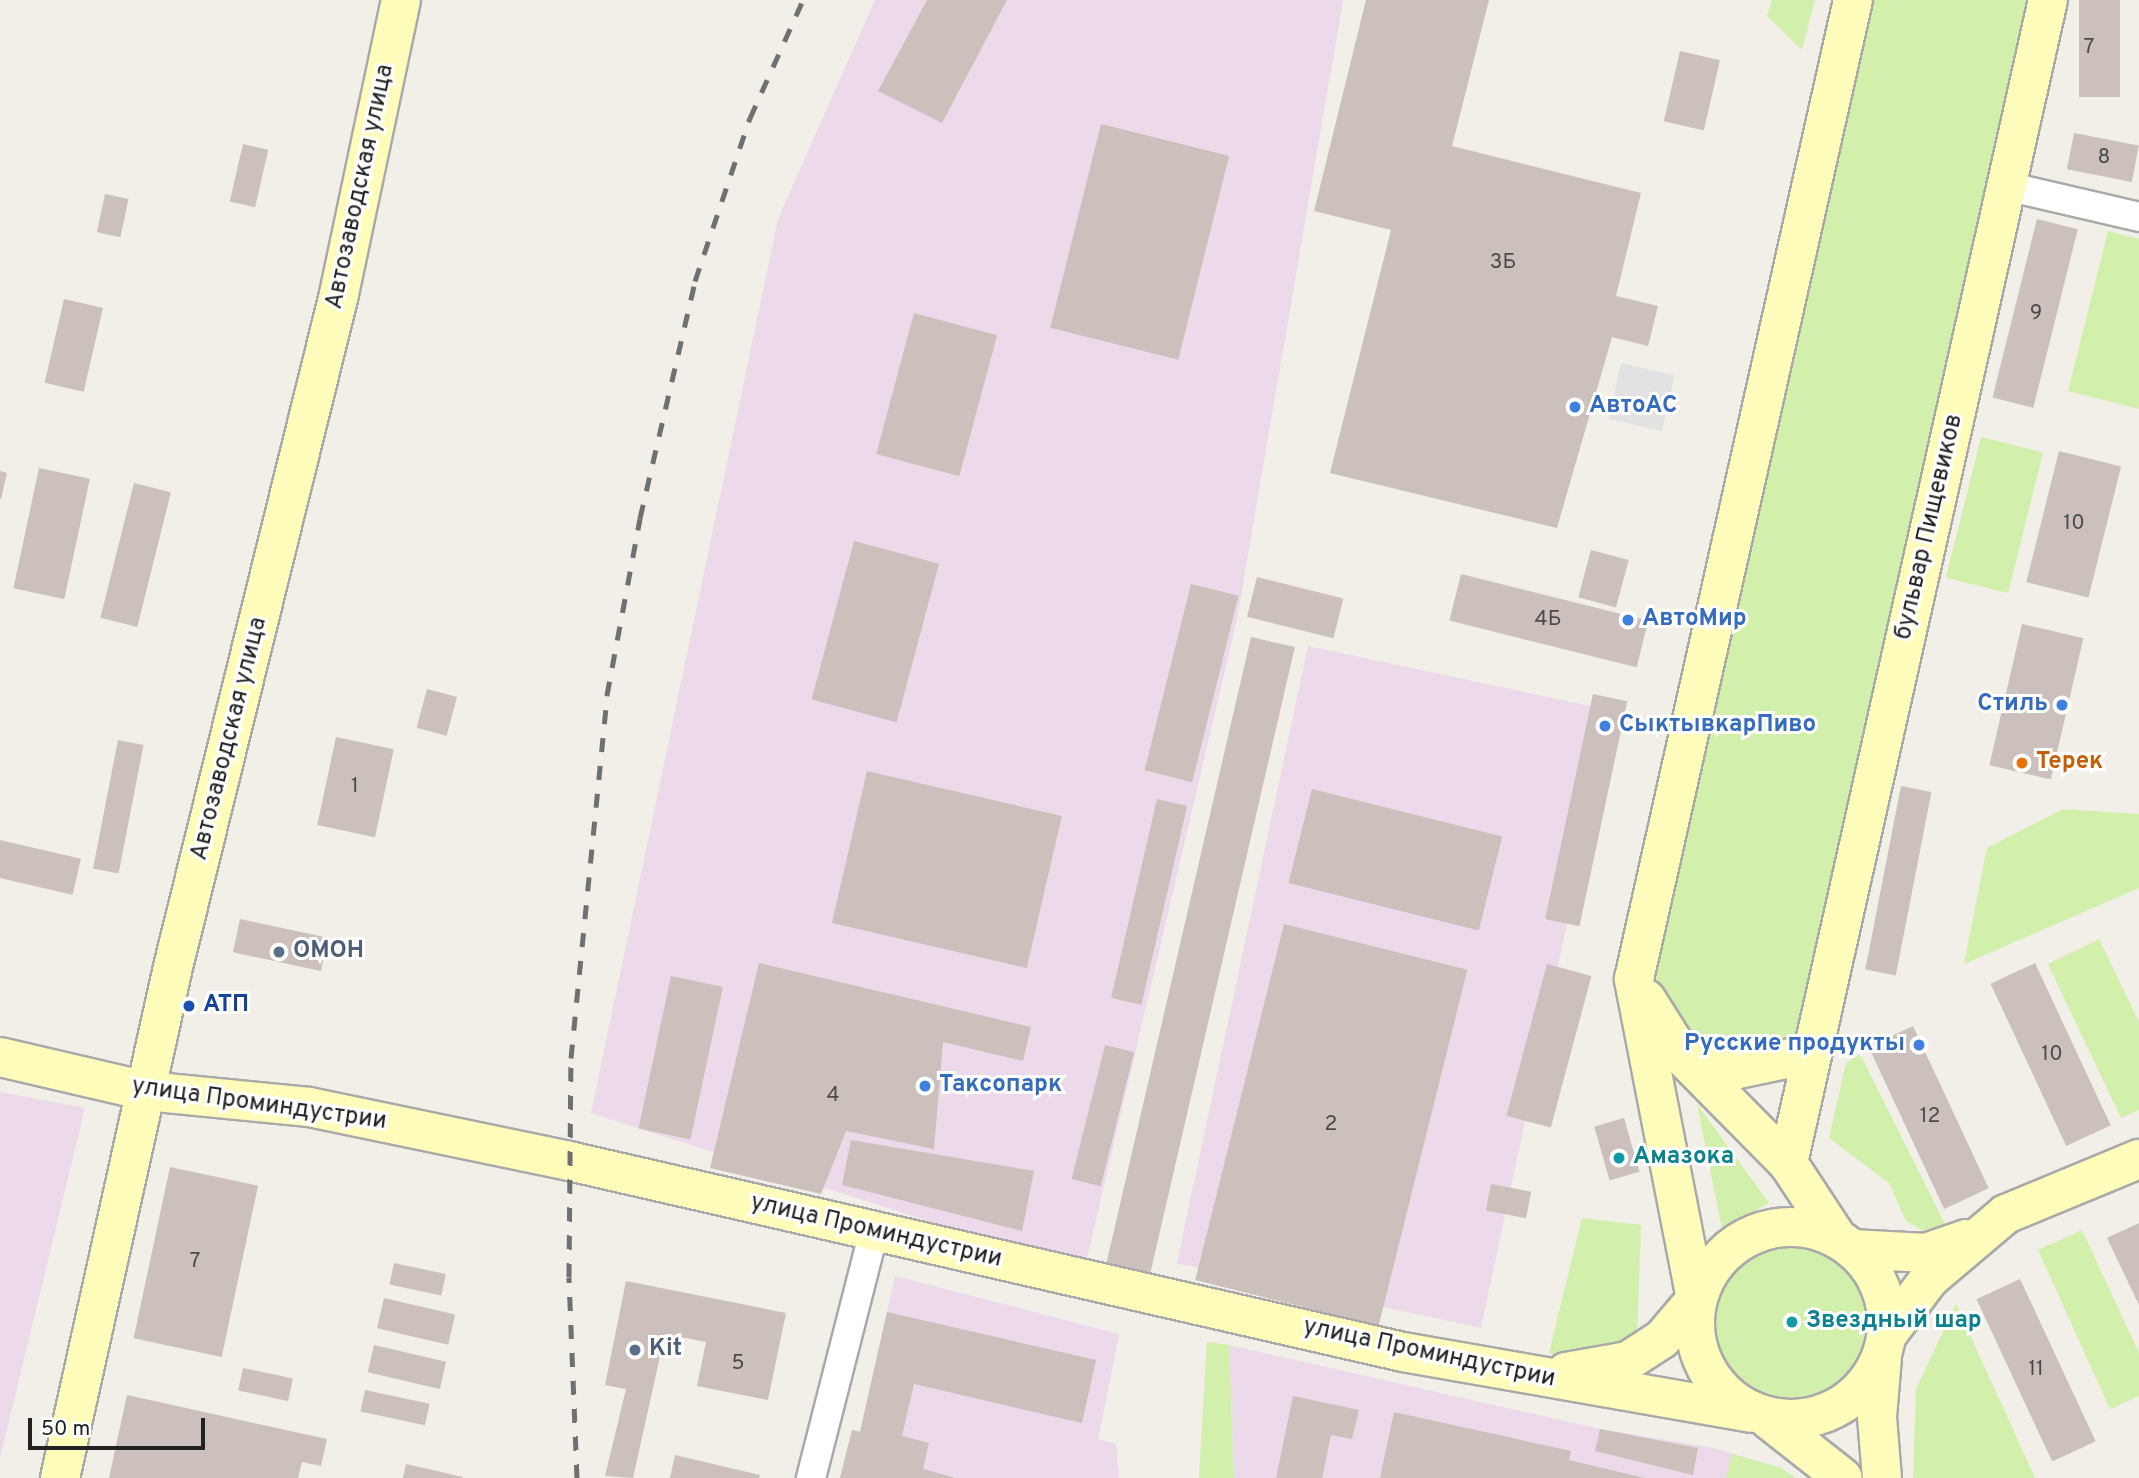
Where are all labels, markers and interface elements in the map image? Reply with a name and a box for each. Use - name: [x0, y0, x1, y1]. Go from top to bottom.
- house number: 7: [2084, 35, 2094, 61]
- street label: Автозаводская улица: [321, 62, 401, 312]
- house number: 8: [2098, 145, 2110, 171]
- house number: 3Б: [1490, 250, 1516, 276]
- house number: 9: [2030, 301, 2042, 327]
- place label: АвтоАС: [1589, 393, 1677, 421]
- marker: АвтоАС: [1567, 399, 1583, 415]
- street label: бульвар Пищевиков: [1890, 411, 1970, 643]
- house number: 10: [2063, 511, 2085, 537]
- place label: АвтоМир: [1642, 606, 1747, 634]
- house number: 4Б: [1535, 607, 1561, 633]
- marker: АвтоМир: [1620, 612, 1636, 628]
- street label: Автозаводская улица: [186, 614, 274, 864]
- place label: Стиль: [1977, 691, 2048, 719]
- marker: Стиль: [2054, 697, 2070, 713]
- place label: СыктывкарПиво: [1619, 712, 1816, 740]
- marker: СыктывкарПиво: [1597, 718, 1613, 734]
- place label: Терек: [2036, 749, 2103, 777]
- marker: Терек: [2014, 755, 2030, 771]
- house number: 1: [351, 774, 359, 800]
- place label: ОМОН: [293, 938, 364, 966]
- marker: ОМОН: [271, 944, 287, 960]
- place label: АТП: [203, 992, 249, 1020]
- marker: АТП: [181, 998, 197, 1014]
- place label: Русские продукты: [1684, 1031, 1905, 1059]
- marker: Русские продукты: [1911, 1037, 1927, 1053]
- house number: 10: [2041, 1042, 2063, 1068]
- place label: Таксопарк: [939, 1072, 1062, 1100]
- street label: улица Проминдустрии: [130, 1073, 388, 1137]
- marker: Таксопарк: [917, 1078, 933, 1094]
- house number: 4: [826, 1083, 840, 1109]
- house number: 12: [1920, 1104, 1940, 1130]
- house number: 2: [1325, 1112, 1337, 1138]
- place label: Амазока: [1633, 1144, 1734, 1172]
- marker: Амазока: [1611, 1150, 1627, 1166]
- street label: улица Проминдустрии: [748, 1189, 1004, 1275]
- house number: 7: [190, 1249, 200, 1275]
- place label: Звездный шар: [1806, 1308, 1982, 1336]
- street label: улица Проминдустрии: [1300, 1313, 1558, 1395]
- marker: Звездный шар: [1784, 1314, 1800, 1330]
- place label: Kit: [649, 1336, 682, 1364]
- marker: Kit: [627, 1342, 643, 1358]
- house number: 5: [731, 1351, 745, 1377]
- house number: 11: [2028, 1357, 2044, 1383]
- scale bar: [32, 1404, 208, 1448]
- text: 50 m: [41, 1416, 90, 1443]

